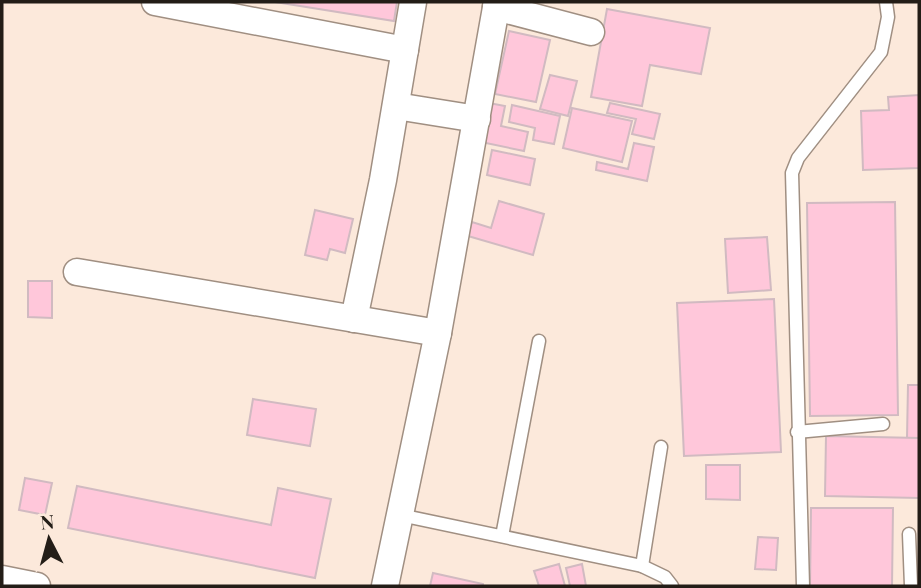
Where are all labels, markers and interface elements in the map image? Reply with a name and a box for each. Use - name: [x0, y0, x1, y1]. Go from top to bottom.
- north arrow: [14, 504, 84, 574]
- text: N: [39, 507, 56, 535]

